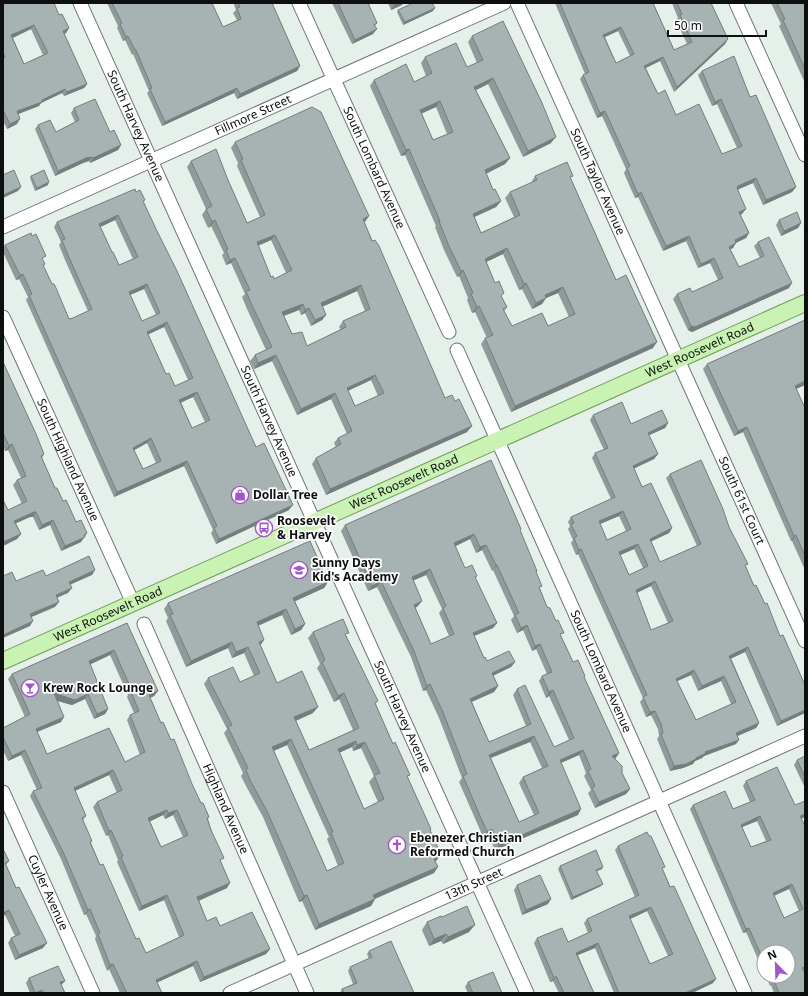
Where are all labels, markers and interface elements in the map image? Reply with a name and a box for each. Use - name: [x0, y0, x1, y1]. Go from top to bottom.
- scale bar: [668, 12, 766, 38]
- text: 50 m: [674, 17, 702, 34]
- street label: South Harvey Avenue: [103, 67, 169, 185]
- street label: Fillmore Street: [212, 90, 295, 139]
- street label: South Lombard Avenue: [339, 104, 410, 231]
- street label: South Taylor Avenue: [567, 125, 630, 238]
- street label: West Roosevelt Road: [642, 318, 757, 381]
- street label: South Harvey Avenue: [237, 363, 302, 480]
- street label: South Highland Avenue: [33, 396, 104, 524]
- street label: West Roosevelt Road: [347, 450, 461, 513]
- street label: South 61st Court: [715, 454, 770, 548]
- shop icon: Dollar Tree: [230, 485, 250, 505]
- place label: Dollar Tree: [253, 486, 318, 503]
- place label: Roosevelt & Harvey: [277, 512, 336, 543]
- bus stop icon: Roosevelt & Harvey: [254, 518, 274, 538]
- place label: Sunny Days Kid's Academy: [312, 554, 398, 585]
- school or university icon: Sunny Days Kid's Academy: [289, 560, 309, 580]
- street label: West Roosevelt Road: [51, 582, 165, 645]
- street label: South Lombard Avenue: [567, 607, 636, 735]
- street label: South Harvey Avenue: [370, 658, 435, 775]
- bar icon: Krew Rock Lounge: [20, 678, 40, 698]
- place label: Krew Rock Lounge: [43, 679, 153, 696]
- street label: Highland Avenue: [199, 761, 253, 856]
- place label: Ebenezer Christian Reformed Church: [410, 829, 522, 860]
- church icon: Ebenezer Christian Reformed Church: [387, 835, 407, 855]
- street label: Cuyler Avenue: [24, 852, 73, 933]
- street label: 13th Street: [442, 863, 506, 904]
- north arrow: [756, 944, 796, 984]
- text: N: [765, 946, 779, 963]

